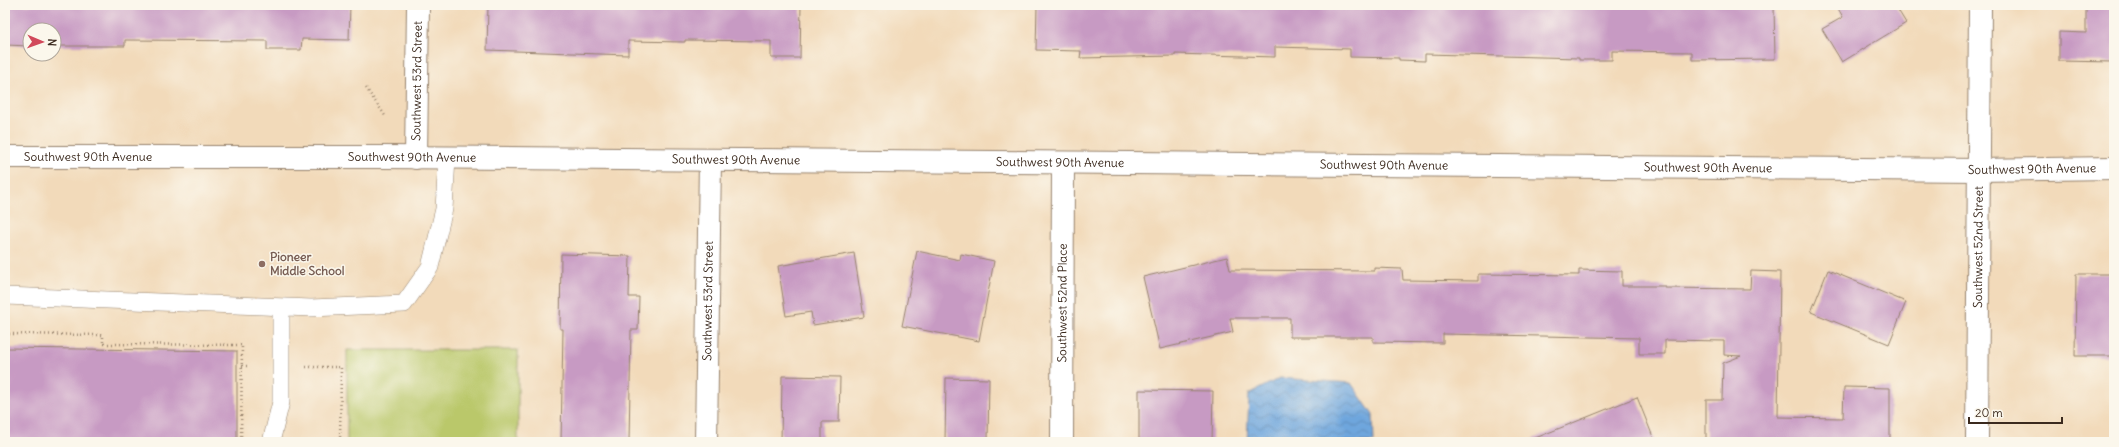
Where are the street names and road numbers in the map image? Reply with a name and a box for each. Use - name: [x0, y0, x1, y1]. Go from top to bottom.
- street label: Southwest 53rd Street: [408, 21, 425, 141]
- street label: Southwest 90th Avenue: [24, 149, 152, 164]
- street label: Southwest 90th Avenue: [348, 149, 476, 165]
- street label: Southwest 90th Avenue: [672, 151, 800, 167]
- street label: Southwest 90th Avenue: [996, 154, 1124, 170]
- street label: Southwest 90th Avenue: [1320, 157, 1448, 173]
- street label: Southwest 90th Avenue: [1644, 159, 1772, 175]
- street label: Southwest 90th Avenue: [1968, 160, 2096, 177]
- street label: Southwest 52nd Street: [1970, 186, 1986, 308]
- street label: Southwest 53rd Street: [699, 241, 716, 361]
- street label: Southwest 52nd Place: [1054, 243, 1070, 363]

